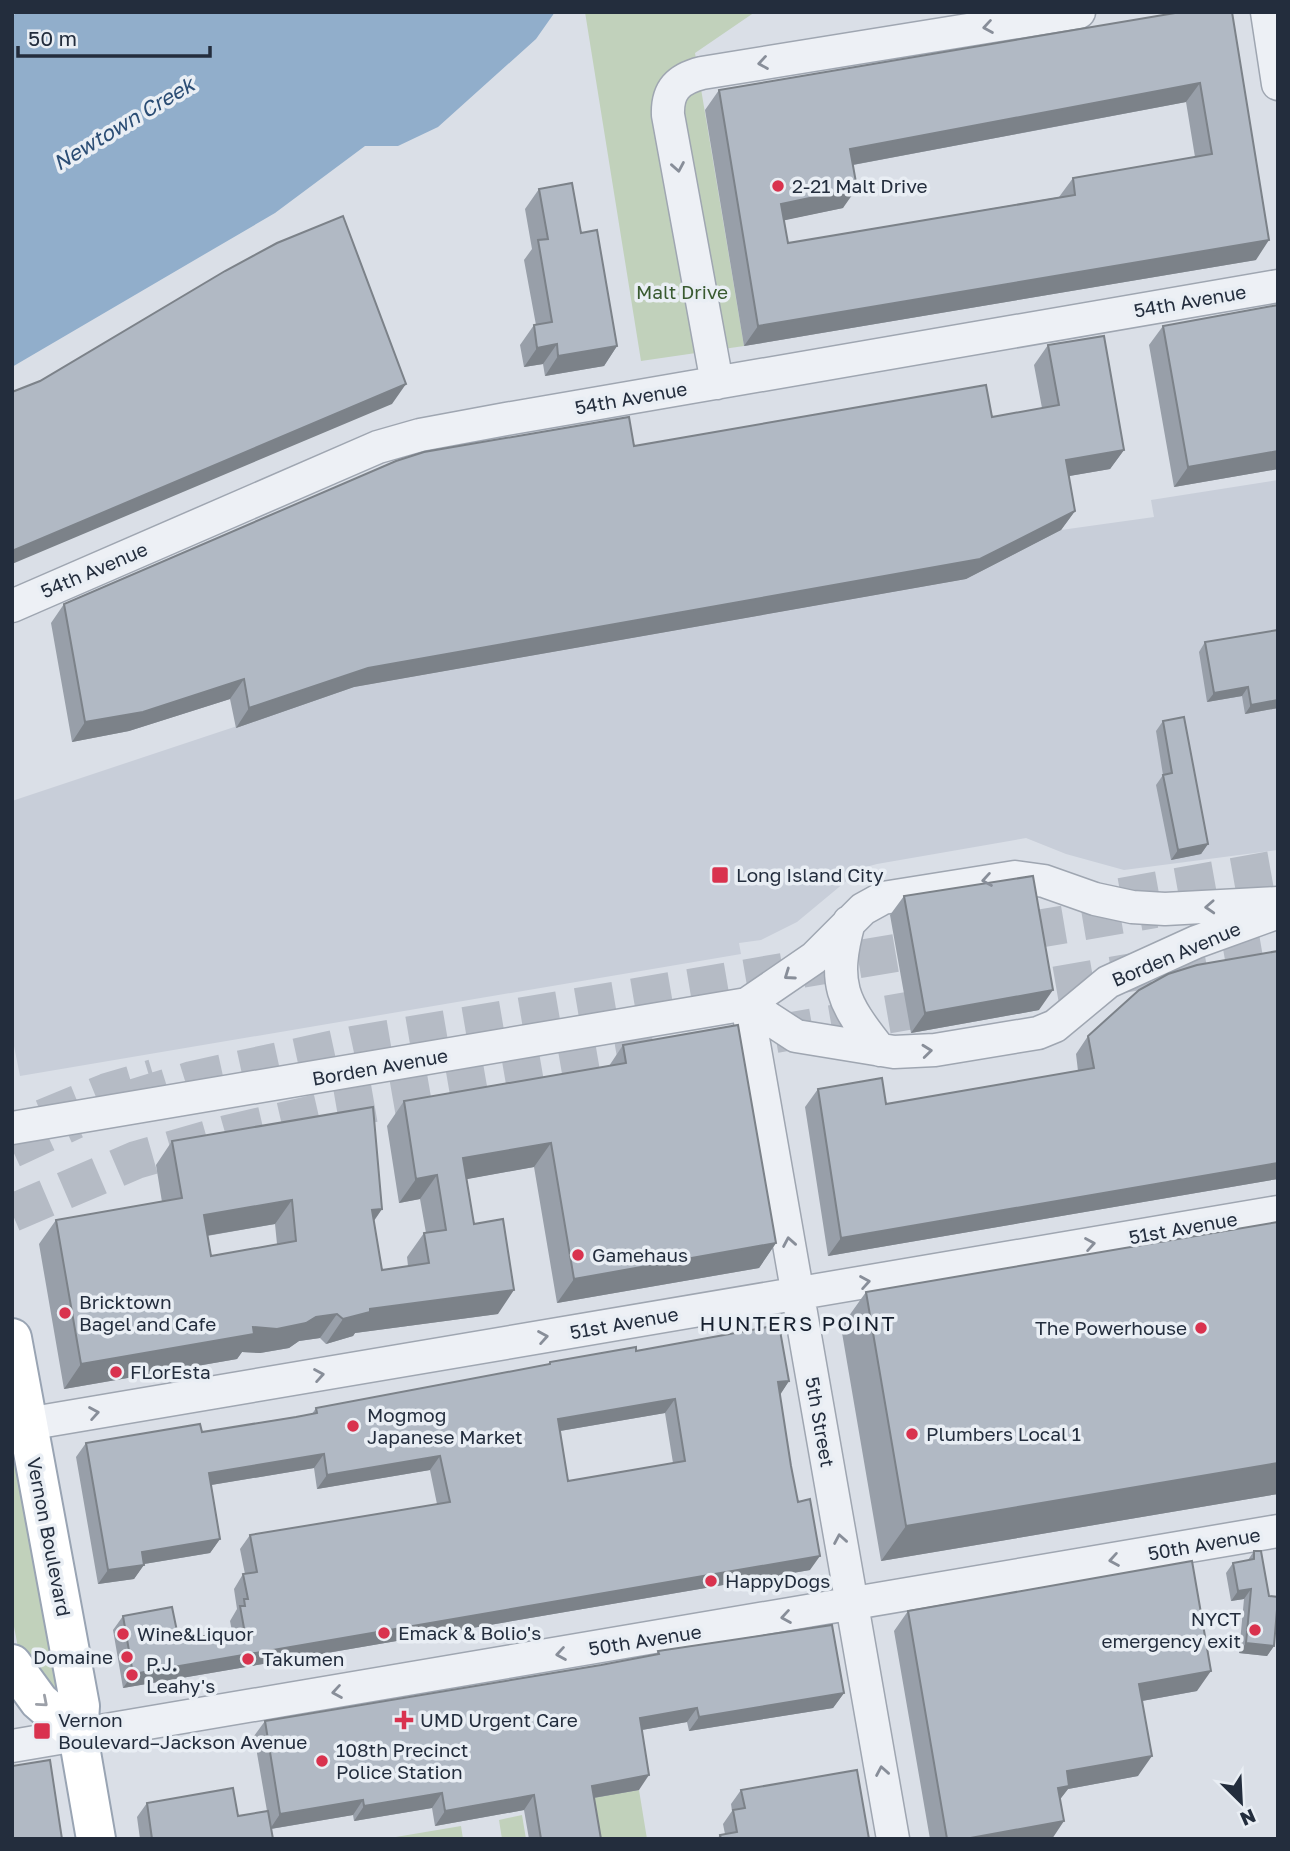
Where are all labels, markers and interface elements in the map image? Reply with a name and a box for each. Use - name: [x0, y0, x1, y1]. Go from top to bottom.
- scale bar: [18, 14, 210, 58]
- one-way arrow: [982, 19, 994, 34]
- text: 50 m: [28, 25, 77, 51]
- one-way arrow: [757, 55, 769, 70]
- water label: Newtown Creek: [48, 70, 201, 175]
- one-way arrow: [670, 161, 685, 173]
- place label: 2-21 Malt Drive: [792, 174, 927, 197]
- marker: 2-21 Malt Drive: [770, 178, 786, 194]
- street label: 54th Avenue: [1132, 279, 1248, 322]
- park label: Malt Drive: [636, 280, 728, 303]
- street label: 54th Avenue: [573, 376, 689, 419]
- street label: 54th Avenue: [37, 537, 151, 602]
- place label: Long Island City: [736, 863, 884, 886]
- marker: Long Island City: [710, 865, 730, 885]
- one-way arrow: [981, 872, 993, 887]
- one-way arrow: [1204, 899, 1215, 914]
- street label: Borden Avenue: [1108, 916, 1244, 991]
- one-way arrow: [784, 967, 797, 979]
- street label: Borden Avenue: [310, 1043, 450, 1090]
- one-way arrow: [922, 1044, 933, 1059]
- street label: 51st Avenue: [1127, 1207, 1239, 1248]
- one-way arrow: [782, 1236, 797, 1248]
- one-way arrow: [1084, 1237, 1095, 1252]
- place label: Gamehaus: [592, 1243, 688, 1266]
- marker: Gamehaus: [570, 1247, 586, 1263]
- one-way arrow: [859, 1275, 871, 1290]
- place label: Bricktown Bagel and Cafe: [79, 1290, 216, 1335]
- street label: 51st Avenue: [568, 1302, 680, 1343]
- marker: Bricktown Bagel and Cafe: [57, 1305, 73, 1321]
- district label: HUNTERS POINT: [700, 1310, 896, 1336]
- place label: The Powerhouse: [1035, 1316, 1187, 1339]
- marker: The Powerhouse: [1193, 1320, 1209, 1336]
- one-way arrow: [537, 1330, 549, 1345]
- place label: FLorEsta: [130, 1360, 211, 1383]
- marker: FLorEsta: [108, 1364, 124, 1380]
- one-way arrow: [313, 1368, 325, 1383]
- street label: 5th Street: [801, 1375, 840, 1469]
- place label: Mogmog Japanese Market: [367, 1403, 523, 1448]
- one-way arrow: [89, 1406, 100, 1421]
- marker: Mogmog Japanese Market: [345, 1418, 361, 1434]
- place label: Plumbers Local 1: [926, 1422, 1081, 1445]
- marker: Plumbers Local 1: [904, 1426, 920, 1442]
- street label: Vernon Boulevard: [23, 1455, 76, 1618]
- street label: 50th Avenue: [1146, 1522, 1262, 1565]
- one-way arrow: [833, 1533, 848, 1545]
- one-way arrow: [1108, 1552, 1120, 1567]
- place label: HappyDogs: [725, 1569, 830, 1592]
- marker: HappyDogs: [703, 1573, 719, 1589]
- place label: NYCT emergency exit: [1101, 1607, 1241, 1652]
- one-way arrow: [780, 1609, 792, 1624]
- street label: 50th Avenue: [587, 1619, 703, 1660]
- place label: Emack & Bolio's: [398, 1621, 541, 1644]
- place label: Wine&Liquor: [137, 1622, 254, 1645]
- marker: NYCT emergency exit: [1247, 1622, 1263, 1638]
- marker: Emack & Bolio's: [376, 1625, 392, 1641]
- marker: Wine&Liquor: [115, 1626, 131, 1642]
- place label: Domaine: [33, 1645, 113, 1668]
- one-way arrow: [556, 1646, 567, 1661]
- place label: Takumen: [262, 1647, 345, 1670]
- marker: Domaine: [119, 1649, 135, 1665]
- marker: Takumen: [240, 1651, 256, 1667]
- place label: P.J. Leahy's: [146, 1652, 215, 1697]
- marker: P.J. Leahy's: [124, 1667, 140, 1683]
- one-way arrow: [331, 1684, 343, 1699]
- one-way arrow: [35, 1694, 48, 1706]
- place label: Vernon Boulevard–Jackson Avenue: [58, 1708, 307, 1753]
- place label: UMD Urgent Care: [420, 1708, 578, 1731]
- marker: UMD Urgent Care: [394, 1710, 414, 1730]
- marker: Vernon Boulevard–Jackson Avenue: [32, 1721, 52, 1741]
- place label: 108th Precinct Police Station: [336, 1738, 468, 1783]
- marker: 108th Precinct Police Station: [314, 1753, 330, 1769]
- one-way arrow: [875, 1766, 890, 1777]
- north arrow: [1206, 1767, 1276, 1837]
- text: N: [1237, 1805, 1259, 1831]

